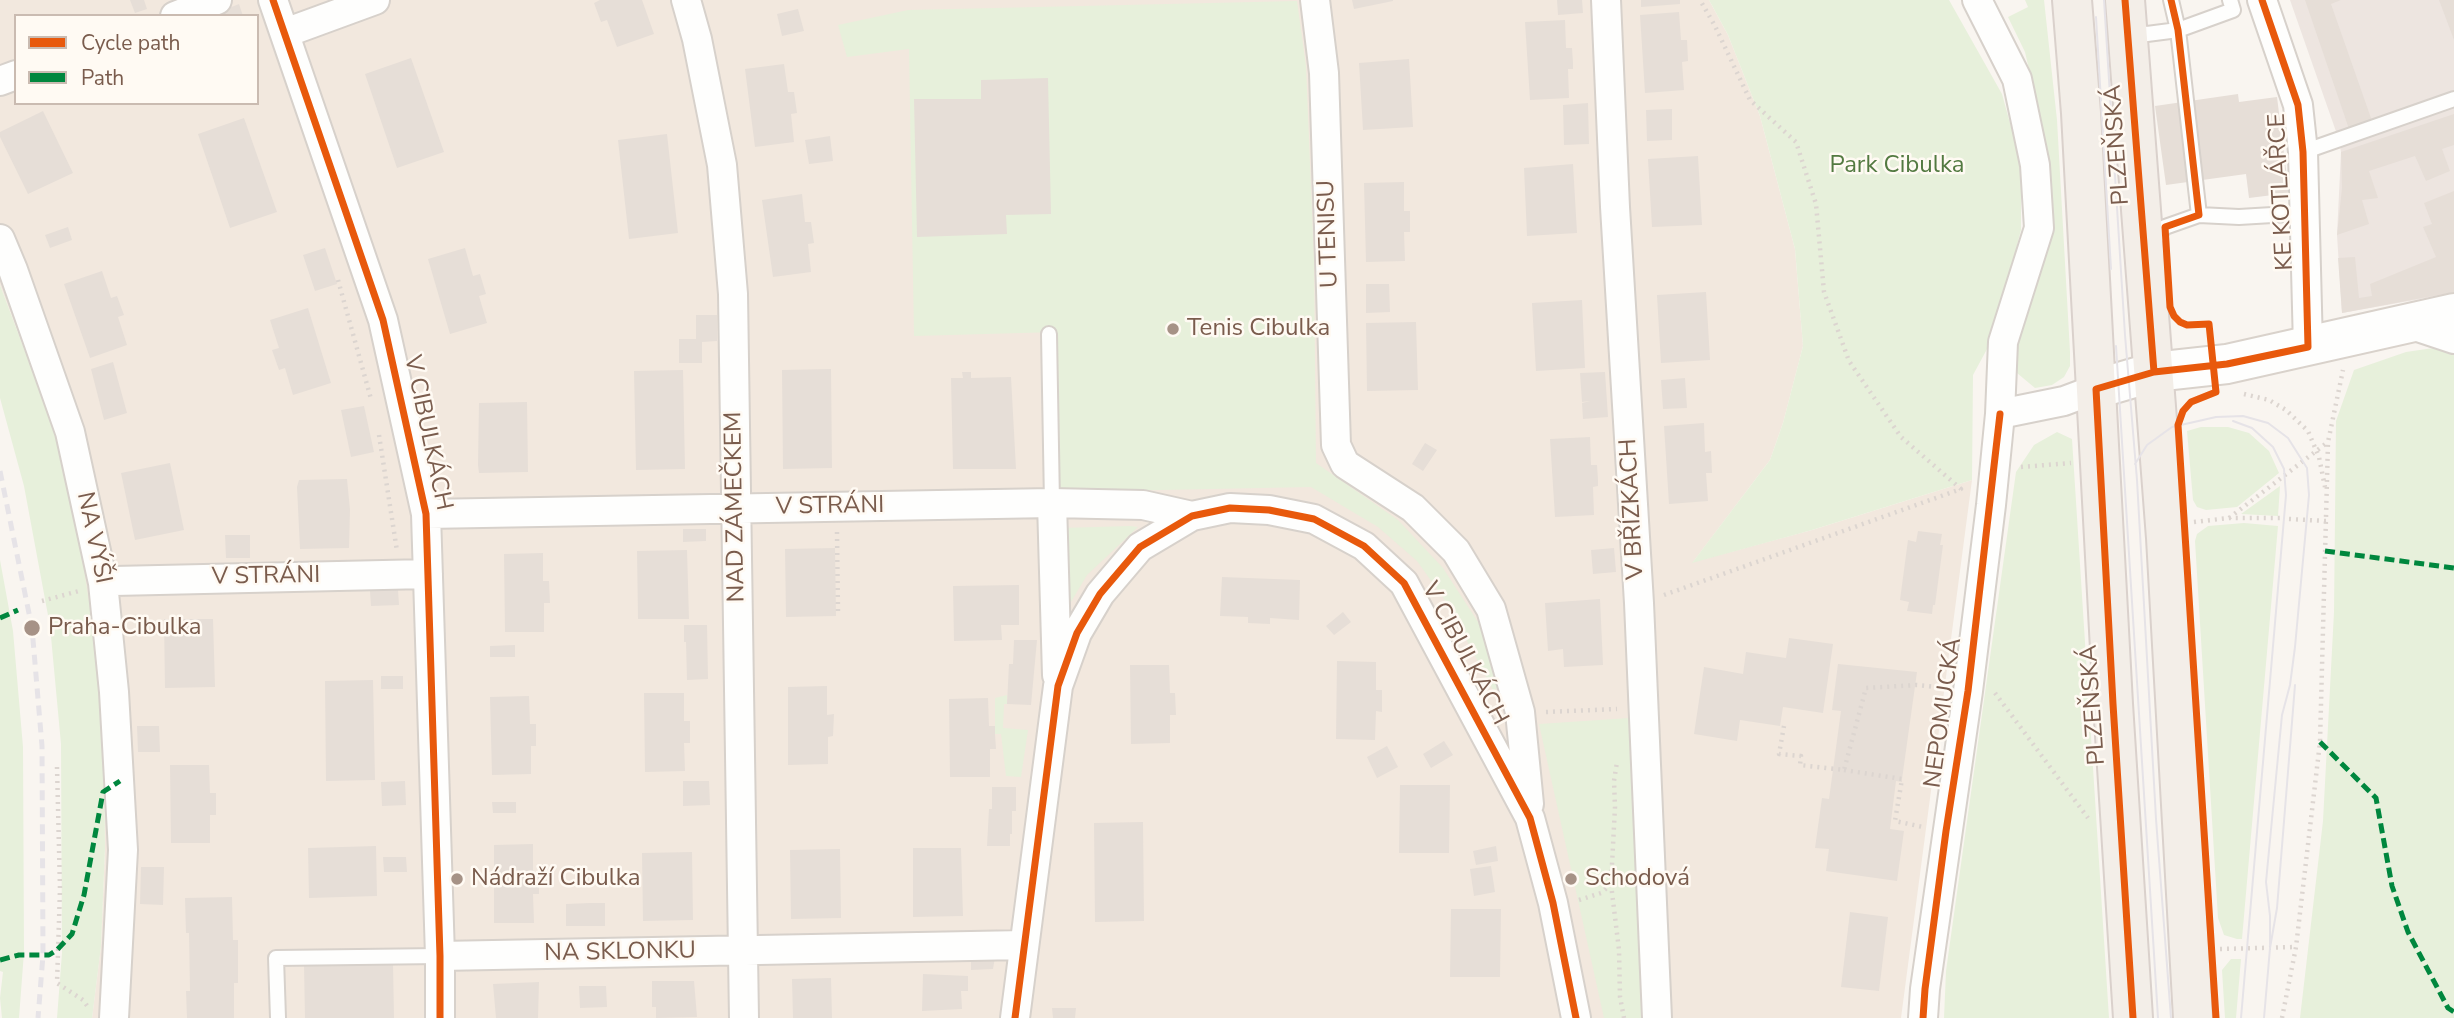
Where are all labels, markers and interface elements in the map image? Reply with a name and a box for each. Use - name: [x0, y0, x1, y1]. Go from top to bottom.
- legend: [14, 14, 259, 105]
- text: Cycle path: [81, 29, 180, 57]
- text: Path: [81, 64, 124, 92]
- street label: PLZEŇSKÁ: [2099, 84, 2137, 206]
- street label: KE KOTLÁŘCE: [2264, 113, 2300, 271]
- park label: Park Cibulka: [1830, 152, 1964, 180]
- street label: U TENISU: [1313, 179, 1345, 289]
- place label: Tenis Cibulka: [1187, 315, 1330, 343]
- marker: Tenis Cibulka: [1165, 321, 1181, 337]
- street label: V CIBULKÁCH: [397, 353, 457, 513]
- street label: NAD ZÁMEČKEM: [720, 411, 752, 603]
- street label: V BŘÍZKÁCH: [1615, 438, 1651, 580]
- street label: NA VÝŠI: [69, 490, 117, 586]
- street label: V STRÁNI: [775, 492, 885, 522]
- street label: V STRÁNI: [211, 562, 321, 592]
- street label: V CIBULKÁCH: [1414, 578, 1514, 730]
- place label: Praha-Cibulka: [48, 614, 202, 642]
- marker: Praha-Cibulka: [22, 618, 42, 638]
- street label: NEPOMUCKÁ: [1919, 636, 1969, 790]
- street label: PLZEŇSKÁ: [2075, 644, 2113, 766]
- place label: Nádraží Cibulka: [471, 865, 640, 893]
- place label: Schodová: [1585, 865, 1690, 893]
- marker: Nádraží Cibulka: [449, 871, 465, 887]
- marker: Schodová: [1563, 871, 1579, 887]
- street label: NA SKLONKU: [544, 937, 696, 969]

